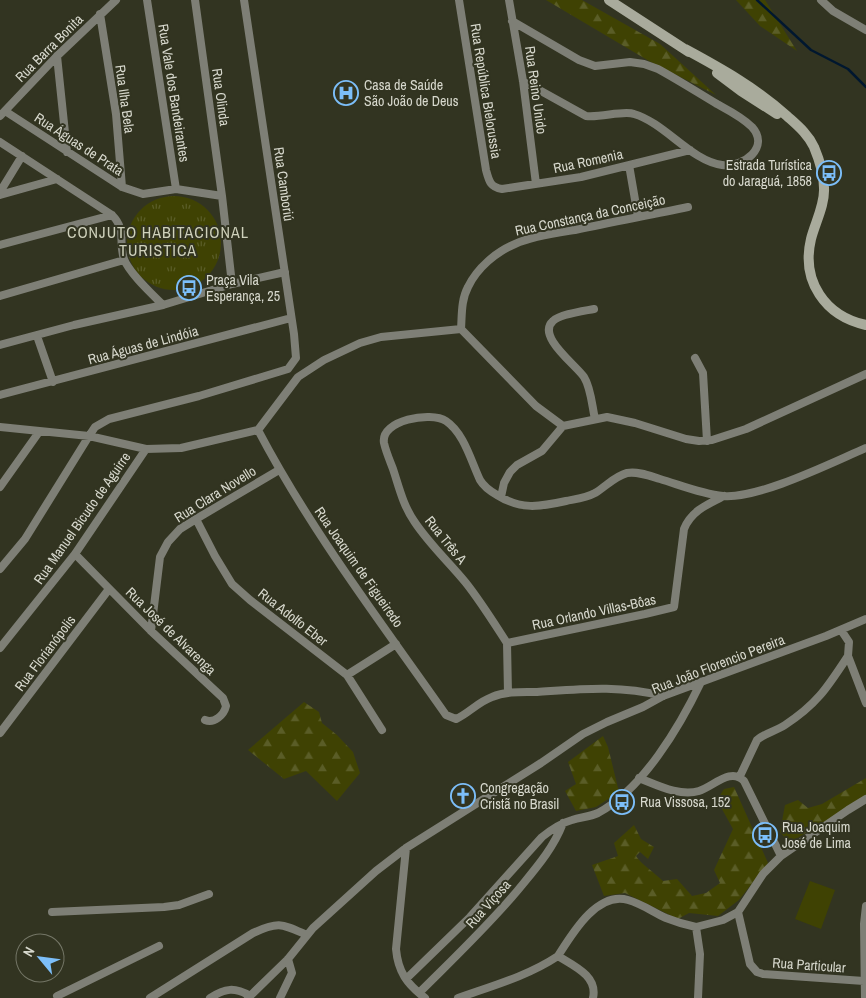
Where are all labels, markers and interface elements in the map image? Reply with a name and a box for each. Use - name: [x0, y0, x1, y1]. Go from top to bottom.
- street label: Rua Barra Bonita: [11, 10, 87, 86]
- street label: Rua República Bielorussia: [466, 22, 506, 160]
- street label: Rua Vale dos Bandeirantes: [154, 23, 194, 164]
- street label: Rua Reino Unido: [521, 45, 551, 135]
- street label: Rua Ilha Bela: [111, 64, 139, 135]
- street label: Rua Olinda: [208, 67, 234, 128]
- place label: Casa de Saúde São João de Deus: [364, 76, 459, 110]
- hospital icon: Casa de Saúde São João de Deus: [333, 80, 359, 106]
- street label: Rua Águas de Prata: [31, 108, 128, 180]
- street label: Rua Romenia: [551, 145, 625, 177]
- street label: Rua Camboriú: [270, 146, 298, 222]
- place label: Estrada Turística do Jaraguá, 1858: [723, 156, 813, 190]
- bus stop icon: Estrada Turística do Jaraguá, 1858: [816, 160, 842, 186]
- street label: Rua Constança da Conceição: [513, 190, 667, 240]
- district label: CONJUTO HABITACIONAL TURISTICA: [67, 221, 249, 261]
- place label: Praça Vila Esperança, 25: [206, 271, 280, 305]
- bus stop icon: Praça Vila Esperança, 25: [176, 275, 202, 301]
- street label: Rua Águas de Lindóia: [86, 321, 201, 368]
- street label: Rua Manuel Bicudo de Aguirre: [30, 449, 134, 587]
- street label: Rua Clara Novello: [171, 462, 259, 526]
- street label: Rua Joaquim de Figueiredo: [311, 503, 407, 631]
- street label: Rua Três A: [421, 512, 471, 568]
- street label: Rua José de Alvarenga: [122, 583, 220, 679]
- street label: Rua Adolfo Eber: [255, 584, 332, 650]
- street label: Rua Orlando Villas-Bôas: [530, 590, 658, 634]
- street label: Rua Florianópolis: [11, 611, 80, 695]
- street label: Rua João Florencio Pereira: [649, 630, 788, 698]
- place label: Congregação Cristã no Brasil: [480, 779, 559, 813]
- church icon: Congregação Cristã no Brasil: [450, 783, 476, 809]
- bus stop icon: Rua Vissosa, 152: [609, 789, 635, 815]
- place label: Rua Vissosa, 152: [640, 793, 730, 811]
- place label: Rua Joaquim José de Lima: [782, 818, 852, 852]
- bus stop icon: Rua Joaquim José de Lima: [752, 822, 778, 848]
- street label: Rua Viçosa: [462, 876, 515, 932]
- north arrow: [15, 933, 65, 983]
- text: N: [19, 944, 39, 960]
- street label: Rua Particular: [772, 953, 846, 977]

